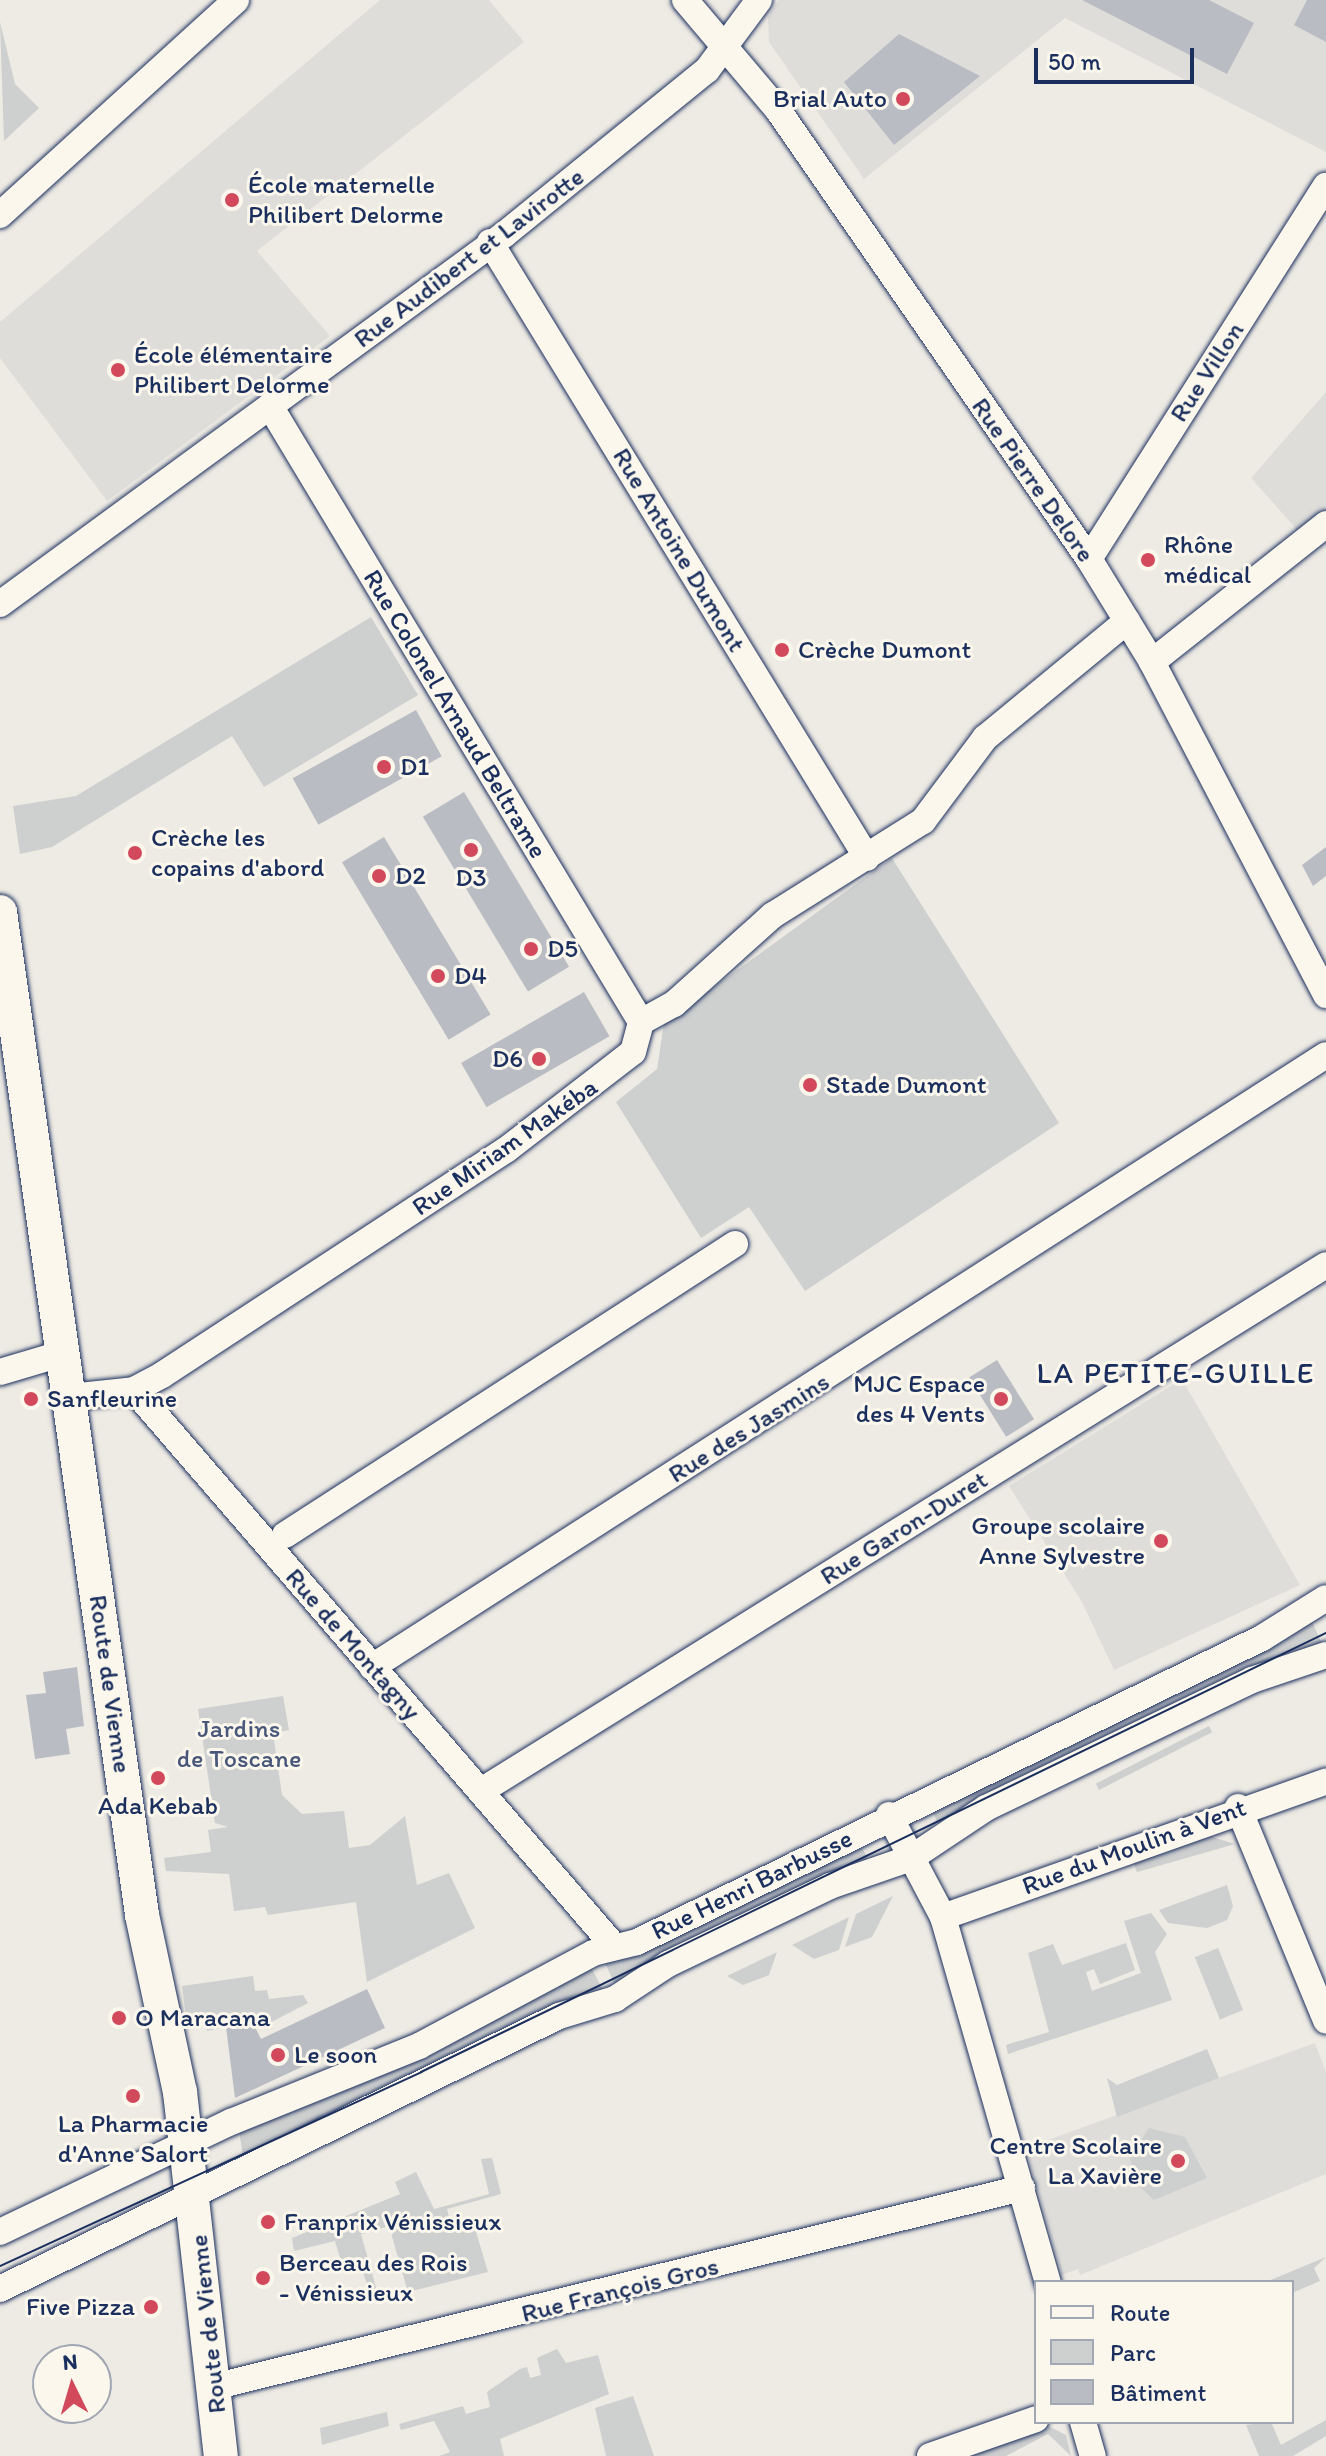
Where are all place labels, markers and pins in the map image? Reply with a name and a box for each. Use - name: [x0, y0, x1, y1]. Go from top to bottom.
- place label: Brial Auto: [773, 83, 887, 115]
- marker: Brial Auto: [894, 90, 912, 108]
- place label: École maternelle Philibert Delorme: [248, 169, 444, 230]
- marker: École maternelle Philibert Delorme: [223, 191, 241, 209]
- place label: École élémentaire Philibert Delorme: [134, 339, 331, 400]
- marker: École élémentaire Philibert Delorme: [109, 361, 127, 379]
- place label: Rhône médical: [1164, 529, 1251, 590]
- marker: Rhône médical: [1139, 551, 1157, 569]
- place label: Crèche Dumont: [798, 634, 971, 666]
- marker: Crèche Dumont: [773, 641, 791, 659]
- place label: D1: [400, 751, 429, 783]
- marker: D1: [375, 758, 393, 776]
- place label: Crèche les copains d'abord: [151, 822, 325, 884]
- marker: D3: [462, 841, 480, 859]
- marker: Crèche les copains d'abord: [126, 844, 144, 862]
- place label: D2: [395, 860, 426, 892]
- place label: D3: [455, 862, 487, 894]
- marker: D2: [370, 867, 388, 885]
- place label: D5: [547, 933, 578, 965]
- marker: D5: [522, 940, 540, 958]
- place label: D4: [454, 960, 487, 992]
- marker: D4: [429, 967, 447, 985]
- place label: D6: [492, 1043, 523, 1075]
- marker: D6: [530, 1050, 548, 1068]
- place label: Stade Dumont: [826, 1069, 986, 1101]
- marker: Stade Dumont: [801, 1076, 819, 1094]
- place label: MJC Espace des 4 Vents: [853, 1368, 985, 1430]
- place label: Sanfleurine: [47, 1383, 177, 1415]
- marker: Sanfleurine: [22, 1390, 40, 1408]
- marker: MJC Espace des 4 Vents: [992, 1390, 1010, 1408]
- place label: Groupe scolaire Anne Sylvestre: [972, 1510, 1145, 1572]
- marker: Groupe scolaire Anne Sylvestre: [1152, 1532, 1170, 1550]
- marker: Ada Kebab: [149, 1769, 167, 1787]
- place label: Ada Kebab: [98, 1790, 218, 1822]
- place label: O Maracana: [135, 2002, 270, 2034]
- marker: O Maracana: [110, 2009, 128, 2027]
- place label: Le soon: [294, 2039, 377, 2071]
- marker: Le soon: [269, 2046, 287, 2064]
- marker: La Pharmacie d'Anne Salort: [124, 2087, 142, 2105]
- place label: La Pharmacie d'Anne Salort: [57, 2108, 209, 2170]
- place label: Centre Scolaire La Xavière: [990, 2130, 1162, 2192]
- marker: Centre Scolaire La Xavière: [1169, 2152, 1187, 2170]
- place label: Franprix Vénissieux: [284, 2206, 501, 2238]
- marker: Franprix Vénissieux: [259, 2213, 277, 2231]
- place label: Berceau des Rois - Vénissieux: [279, 2247, 468, 2308]
- marker: Berceau des Rois - Vénissieux: [254, 2269, 272, 2287]
- place label: Five Pizza: [27, 2291, 135, 2323]
- marker: Five Pizza: [142, 2298, 160, 2316]

